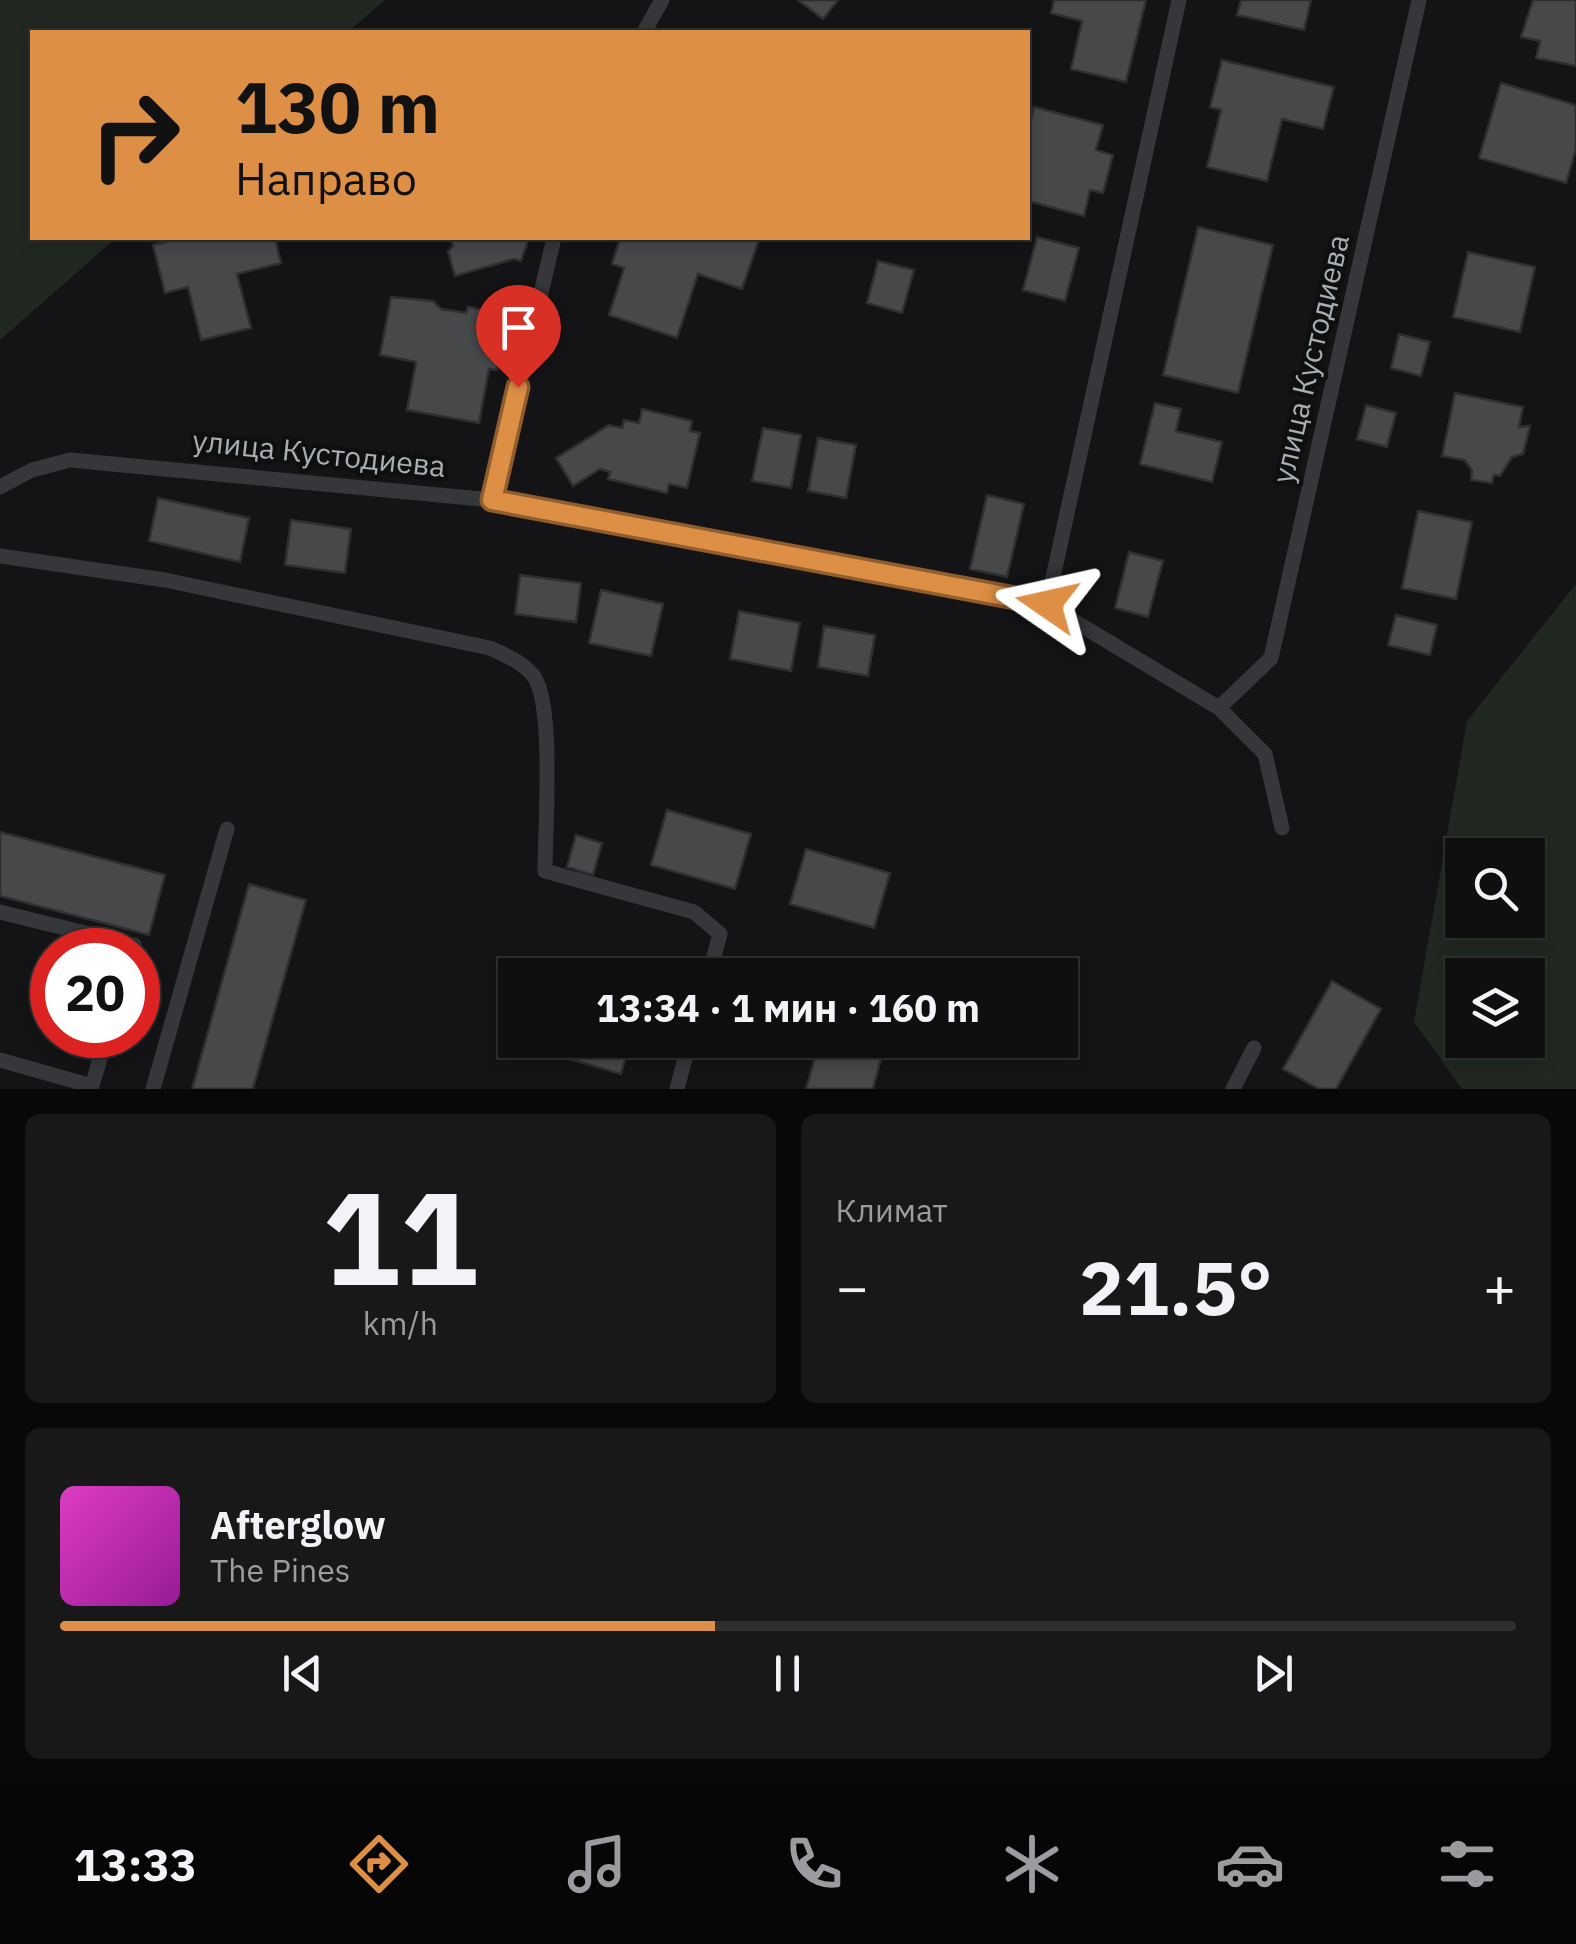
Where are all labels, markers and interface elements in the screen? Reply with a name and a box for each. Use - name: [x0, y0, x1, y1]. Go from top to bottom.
- text: 130 m: [235, 61, 440, 152]
- icon: right: [70, 70, 200, 200]
- text: Направо: [235, 149, 417, 207]
- street label: улица Кустодиева: [1262, 230, 1357, 487]
- pin: [476, 285, 561, 388]
- icon: arrive: [491, 300, 546, 355]
- street label: улица Кустодиева: [191, 420, 448, 485]
- position arrow: [995, 552, 1099, 656]
- map controls: [1445, 838, 1545, 1058]
- button: search: [1445, 838, 1545, 938]
- speed limit sign: 20: [30, 928, 160, 1058]
- button: layers: [1445, 958, 1545, 1058]
- text: 13:34 · 1 мин · 160 m: [596, 983, 980, 1032]
- text: 11: [322, 1152, 478, 1321]
- text: Климат: [836, 1189, 948, 1231]
- text: 21.5°: [1079, 1238, 1273, 1336]
- text: −: [836, 1251, 869, 1322]
- text: +: [1483, 1251, 1516, 1322]
- text: km/h: [363, 1302, 438, 1344]
- text: Afterglow: [210, 1500, 386, 1549]
- text: The Pines: [210, 1549, 350, 1591]
- icon: previous: [275, 1646, 330, 1701]
- icon: pause: [760, 1646, 815, 1701]
- icon: next: [1246, 1646, 1301, 1701]
- icon: directions: [344, 1829, 414, 1899]
- icon: music: [562, 1829, 632, 1899]
- icon: phone: [779, 1829, 849, 1899]
- icon: climate: [997, 1829, 1067, 1899]
- icon: car: [1215, 1829, 1285, 1899]
- icon: filters: [1432, 1829, 1502, 1899]
- text: 13:33: [74, 1835, 197, 1893]

